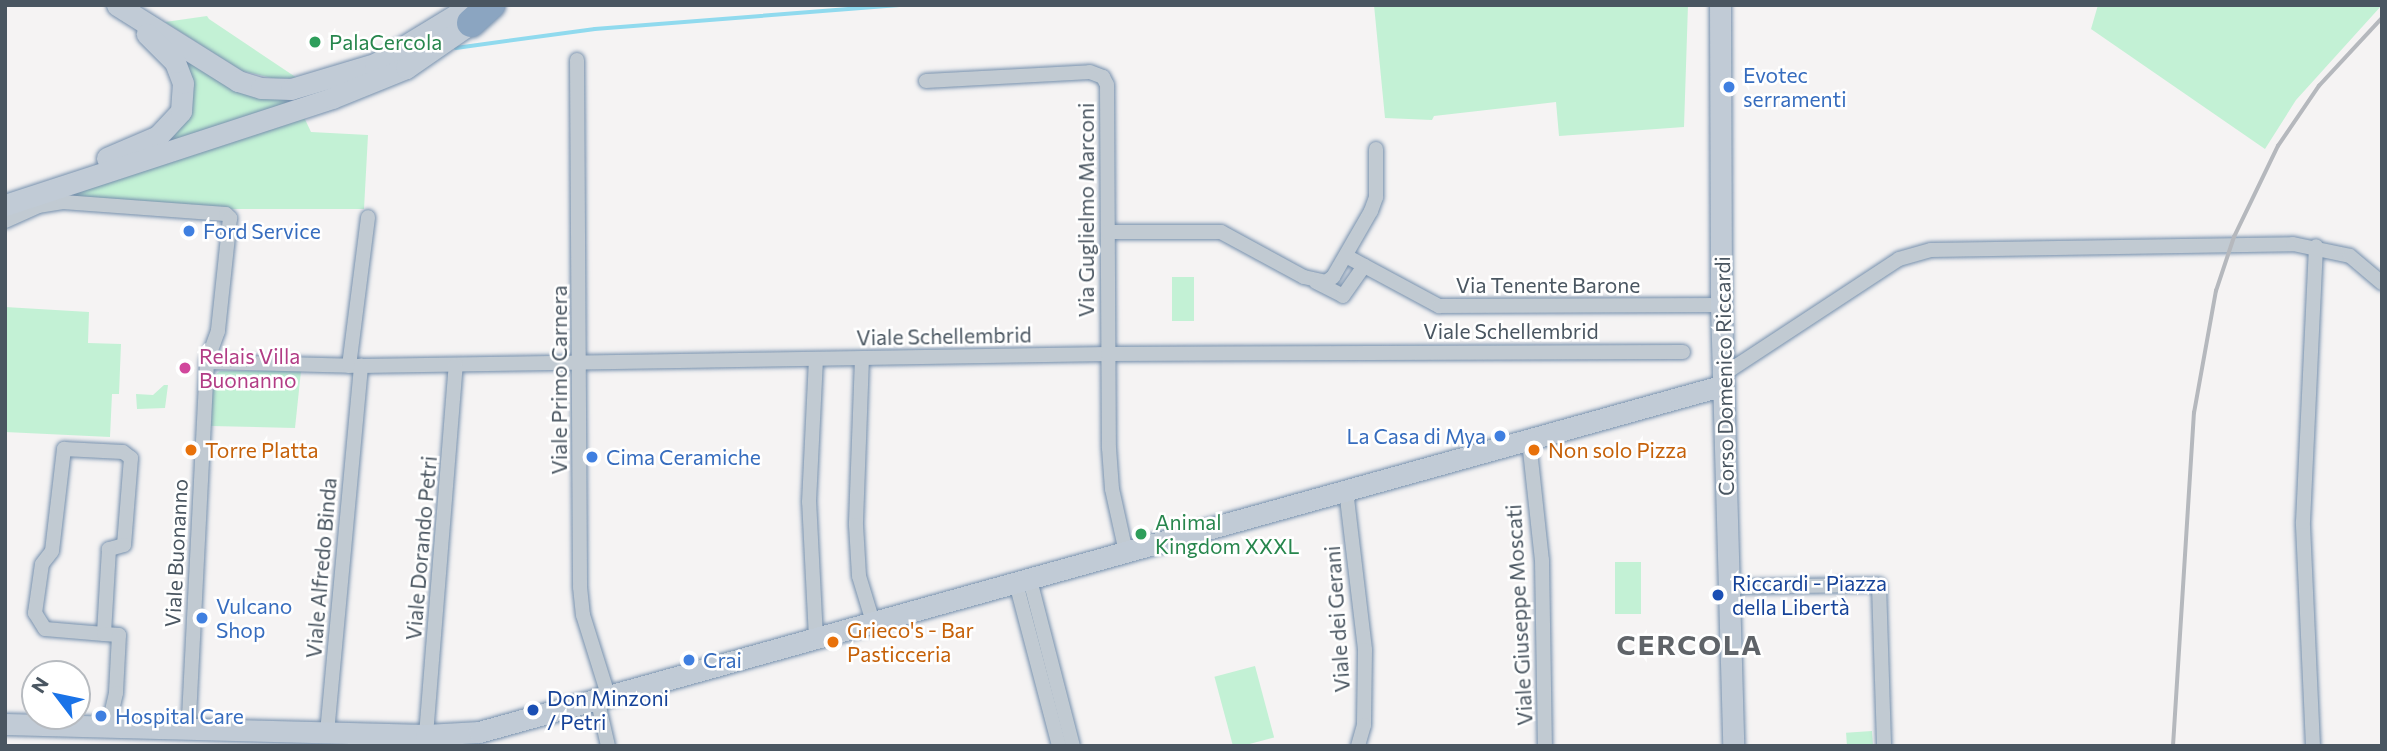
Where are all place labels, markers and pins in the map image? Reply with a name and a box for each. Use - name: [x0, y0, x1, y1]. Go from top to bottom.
- place label: PalaCercola: [329, 29, 442, 55]
- marker: PalaCercola: [307, 34, 323, 50]
- place label: Evotec serramenti: [1743, 62, 1847, 112]
- marker: Evotec serramenti: [1721, 79, 1737, 95]
- place label: Ford Service: [203, 218, 321, 244]
- marker: Ford Service: [181, 223, 197, 239]
- place label: Relais Villa Buonanno: [199, 343, 300, 393]
- marker: Relais Villa Buonanno: [177, 360, 193, 376]
- place label: La Casa di Mya: [1346, 423, 1486, 449]
- marker: La Casa di Mya: [1492, 428, 1508, 444]
- place label: Torre Platta: [205, 437, 319, 463]
- place label: Non solo Pizza: [1548, 437, 1687, 463]
- marker: Torre Platta: [183, 442, 199, 458]
- marker: Non solo Pizza: [1526, 442, 1542, 458]
- place label: Cima Ceramiche: [606, 444, 761, 470]
- marker: Cima Ceramiche: [584, 449, 600, 465]
- place label: Animal Kingdom XXXL: [1155, 509, 1300, 559]
- marker: Animal Kingdom XXXL: [1133, 526, 1149, 542]
- place label: Riccardi - Piazza della Libertà: [1732, 570, 1887, 620]
- marker: Riccardi - Piazza della Libertà: [1710, 587, 1726, 603]
- place label: Vulcano Shop: [216, 593, 292, 643]
- marker: Vulcano Shop: [194, 610, 210, 626]
- place label: Grieco's - Bar Pasticceria: [847, 617, 974, 667]
- marker: Grieco's - Bar Pasticceria: [825, 634, 841, 650]
- place label: Crai: [703, 647, 742, 673]
- marker: Crai: [681, 652, 697, 668]
- place label: Don Minzoni / Petri: [547, 685, 669, 735]
- marker: Don Minzoni / Petri: [525, 702, 541, 718]
- place label: Hospital Care: [115, 703, 244, 729]
- marker: Hospital Care: [93, 708, 109, 724]

